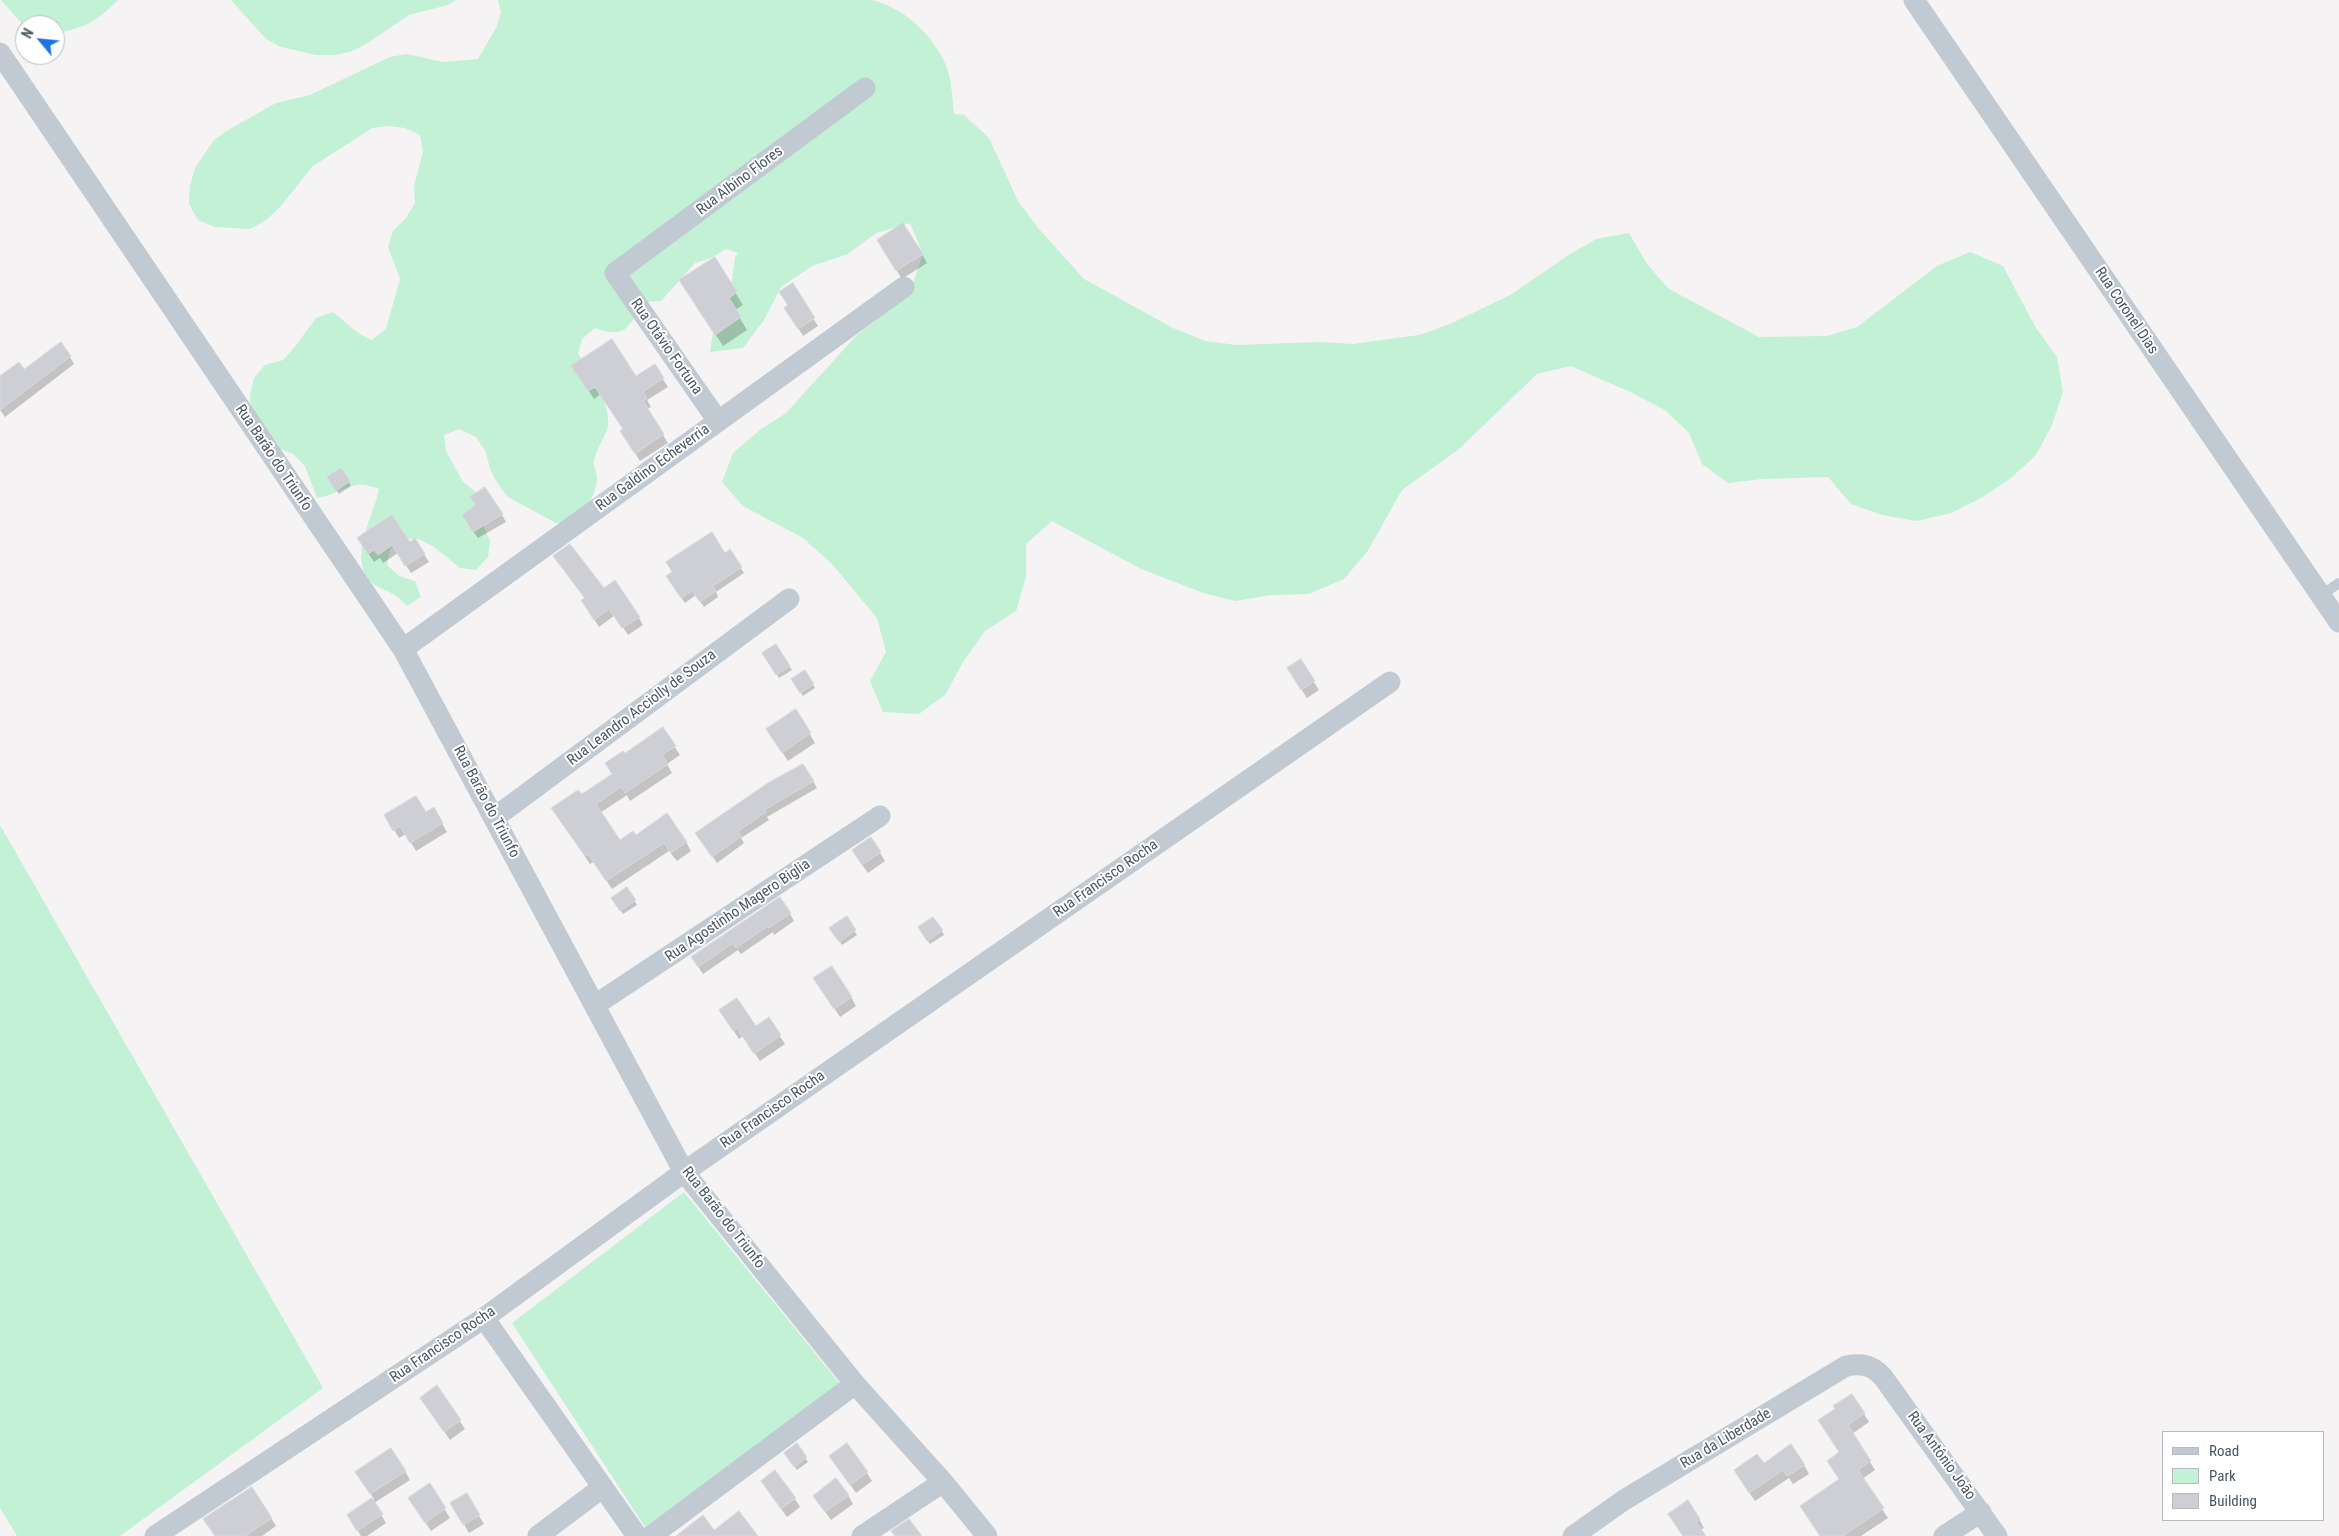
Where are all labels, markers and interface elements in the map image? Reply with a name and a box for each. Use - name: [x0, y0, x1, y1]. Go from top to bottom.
- north arrow: [15, 15, 65, 65]
- text: N: [19, 26, 37, 41]
- street label: Rua Albino Flores: [693, 143, 787, 219]
- street label: Rua Coronel Dias: [2090, 264, 2162, 358]
- street label: Rua Otávio Fortuna: [626, 296, 706, 398]
- street label: Rua Barão do Triunfo: [231, 402, 315, 514]
- street label: Rua Galdino Echeverria: [593, 421, 713, 515]
- street label: Rua Leandro Acciolly de Souza: [564, 646, 720, 770]
- street label: Rua Barão do Triunfo: [449, 743, 523, 861]
- street label: Rua Francisco Rocha: [1050, 836, 1162, 922]
- street label: Rua Agostinho Magero Biglia: [662, 856, 814, 966]
- street label: Rua Francisco Rocha: [717, 1067, 829, 1153]
- street label: Rua Barão do Triunfo: [678, 1164, 768, 1272]
- street label: Rua Francisco Rocha: [387, 1303, 499, 1387]
- street label: Rua da Liberdade: [1677, 1405, 1775, 1473]
- street label: Rua Antônio João: [1903, 1408, 1979, 1504]
- legend: [2162, 1431, 2324, 1521]
- text: Road: [2209, 1442, 2239, 1460]
- text: Park: [2209, 1467, 2236, 1485]
- text: Building: [2209, 1492, 2257, 1510]

